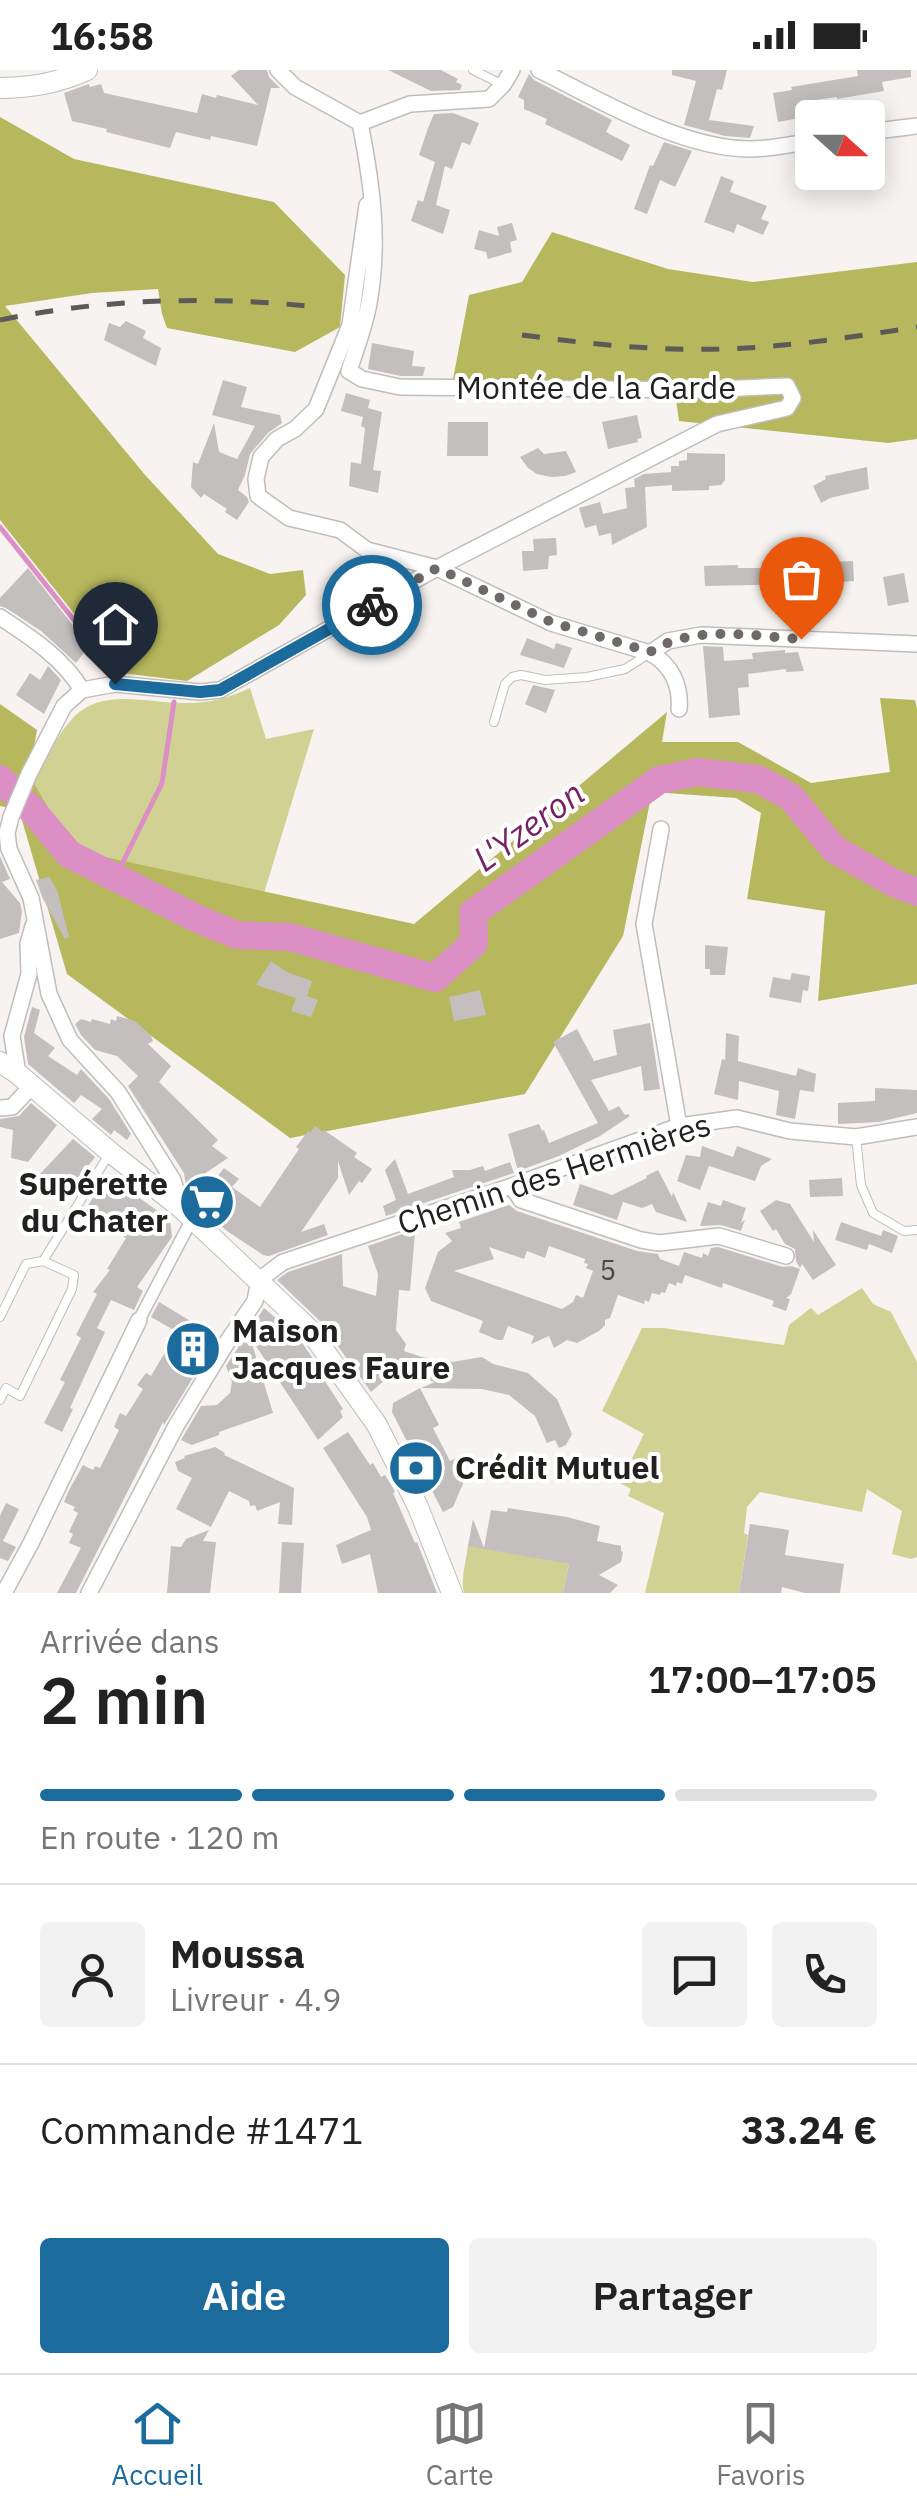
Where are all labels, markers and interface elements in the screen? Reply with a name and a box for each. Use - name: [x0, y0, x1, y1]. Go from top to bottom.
- text: 16:58: [50, 11, 154, 60]
- north arrow: [795, 100, 885, 190]
- map controls: [795, 100, 885, 190]
- street label: Montée de la Garde: [456, 366, 736, 408]
- pin: [759, 537, 844, 640]
- icon: bag: [774, 552, 829, 607]
- courier: [322, 555, 422, 655]
- icon: bike: [345, 578, 400, 633]
- pin: [73, 582, 158, 685]
- icon: home: [88, 597, 143, 652]
- water label: L'Yzeron: [464, 769, 593, 881]
- street label: Chemin des Hermières: [392, 1103, 716, 1244]
- place label: Supérette du Chater: [19, 1162, 168, 1241]
- supermarket icon: Supérette du Chater: [177, 1172, 237, 1232]
- house number: 5: [600, 1251, 616, 1288]
- place label: Maison Jacques Faure: [232, 1309, 450, 1388]
- building icon: Maison Jacques Faure: [163, 1319, 223, 1379]
- bank icon: Crédit Mutuel: [386, 1438, 446, 1498]
- place label: Crédit Mutuel: [455, 1446, 660, 1488]
- text: Arrivée dans: [40, 1620, 220, 1662]
- text: 17:00–17:05: [648, 1654, 877, 1703]
- text: 2 min: [40, 1657, 208, 1742]
- text: En route · 120 m: [40, 1816, 279, 1858]
- button: person: [40, 1922, 145, 2027]
- button: chat: [642, 1922, 747, 2027]
- button: phone: [772, 1922, 877, 2027]
- text: Moussa: [170, 1929, 305, 1978]
- text: Livreur · 4.9: [170, 1978, 342, 2020]
- text: Commande #1471: [40, 2105, 363, 2154]
- text: 33.24 €: [741, 2105, 877, 2154]
- button: Aide: [40, 2238, 449, 2353]
- button: Partager: [469, 2238, 877, 2353]
- tab: Accueil: [111, 2396, 203, 2493]
- tab: Carte: [426, 2396, 494, 2493]
- tab: Favoris: [716, 2396, 806, 2493]

